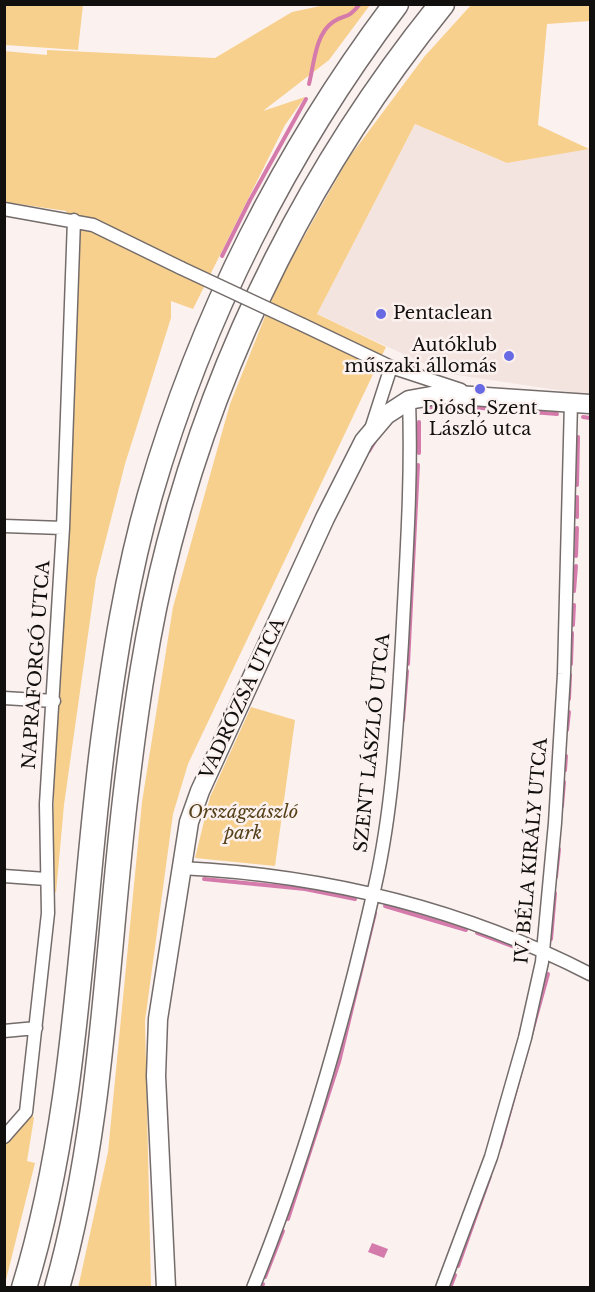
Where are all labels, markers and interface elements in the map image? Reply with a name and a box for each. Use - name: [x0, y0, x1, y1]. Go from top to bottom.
- place label: Pentaclean: [393, 303, 493, 325]
- marker: Pentaclean: [374, 307, 388, 321]
- place label: Autóklub műszaki állomás: [344, 335, 497, 378]
- marker: Autóklub műszaki állomás: [502, 349, 516, 363]
- marker: Diósd, Szent László utca: [473, 382, 487, 396]
- place label: Diósd, Szent László utca: [422, 398, 538, 440]
- street label: NAPRAFORGÓ UTCA: [19, 560, 55, 770]
- street label: VADRÓZSA UTCA: [196, 615, 290, 783]
- street label: SZENT LÁSZLÓ UTCA: [351, 632, 395, 854]
- street label: IV. BÉLA KIRÁLY UTCA: [511, 737, 553, 965]
- park label: Országzászló park: [188, 802, 298, 844]

